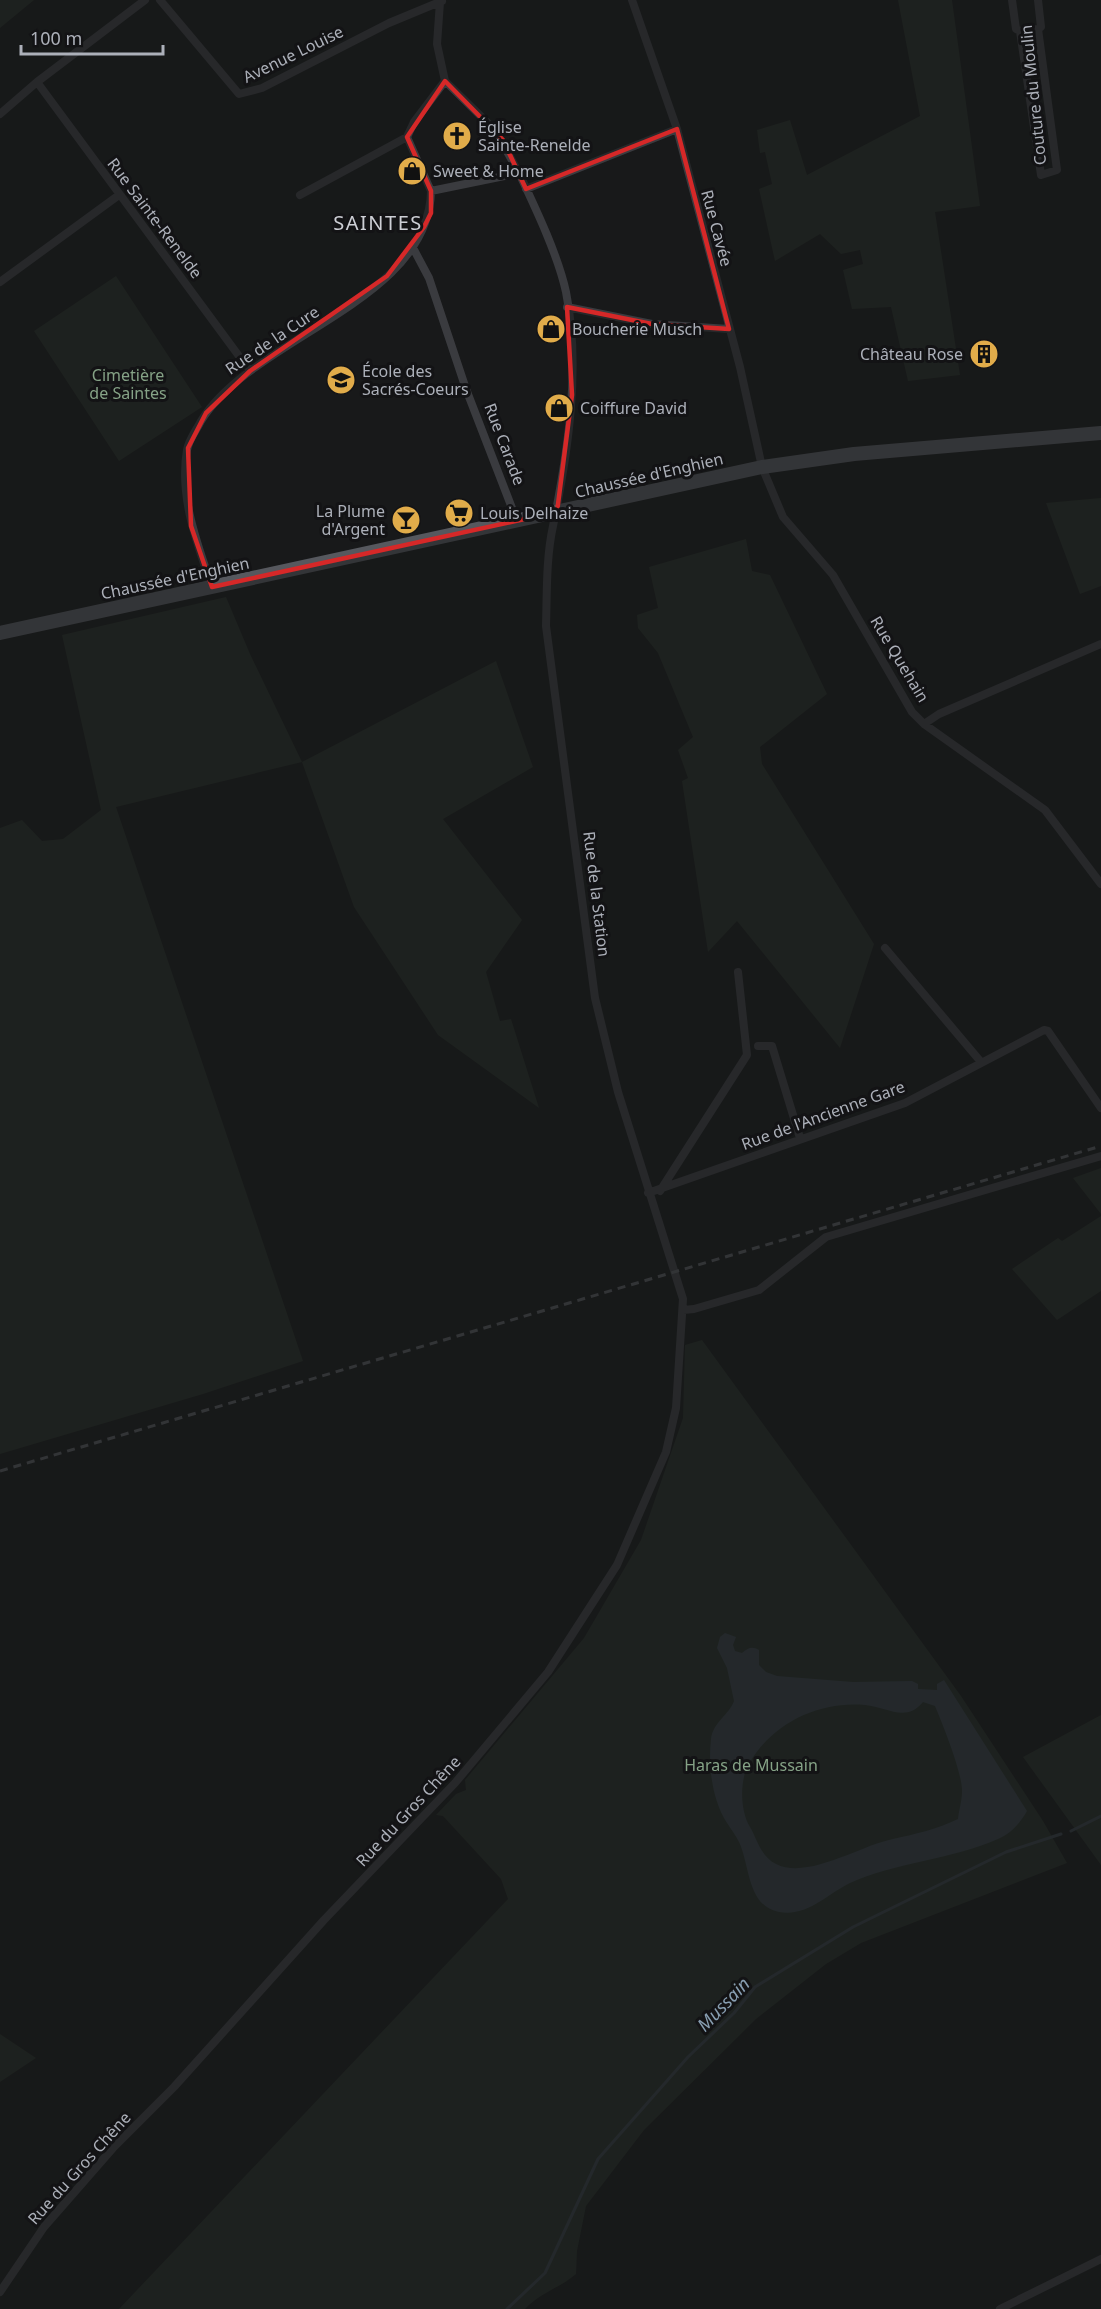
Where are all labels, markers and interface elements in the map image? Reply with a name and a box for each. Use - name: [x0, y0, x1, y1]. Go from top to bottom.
- scale bar: [21, 18, 164, 56]
- street label: Avenue Louise: [239, 20, 347, 88]
- street label: Couture du Moulin: [1015, 24, 1051, 166]
- text: 100 m: [30, 26, 82, 50]
- place label: Église Sainte-Renelde: [478, 116, 591, 156]
- church icon: Église Sainte-Renelde: [441, 120, 473, 152]
- street label: Rue Sainte-Renelde: [102, 153, 208, 283]
- shop icon: Sweet & Home: [396, 155, 428, 187]
- place label: Sweet & Home: [433, 160, 544, 182]
- street label: Rue Cavée: [696, 187, 738, 269]
- district label: SAINTES: [333, 209, 423, 236]
- street label: Rue de la Cure: [221, 301, 323, 379]
- shop icon: Boucherie Musch: [535, 313, 567, 345]
- place label: Boucherie Musch: [572, 318, 702, 340]
- building icon: Château Rose: [968, 338, 1000, 370]
- place label: Château Rose: [860, 343, 963, 365]
- place label: École des Sacrés-Coeurs: [362, 360, 469, 400]
- park label: Cimetière de Saintes: [89, 364, 167, 404]
- school or university icon: École des Sacrés-Coeurs: [325, 364, 357, 396]
- shop icon: Coiffure David: [543, 392, 575, 424]
- place label: Coiffure David: [580, 397, 687, 419]
- street label: Rue Carade: [479, 400, 531, 488]
- street label: Chaussée d'Enghien: [573, 447, 725, 503]
- supermarket icon: Louis Delhaize: [443, 497, 475, 529]
- place label: La Plume d'Argent: [316, 500, 385, 540]
- place label: Louis Delhaize: [480, 502, 588, 524]
- bar icon: La Plume d'Argent: [390, 504, 422, 536]
- street label: Chaussée d'Enghien: [99, 552, 251, 604]
- street label: Rue Quehain: [866, 612, 934, 706]
- street label: Rue de la Station: [578, 830, 616, 958]
- street label: Rue de l'Ancienne Gare: [738, 1075, 908, 1155]
- street label: Rue du Gros Chêne: [351, 1751, 465, 1871]
- park label: Haras de Mussain: [684, 1754, 818, 1776]
- water label: Mussain: [691, 1972, 755, 2036]
- street label: Rue du Gros Chêne: [23, 2107, 135, 2229]

